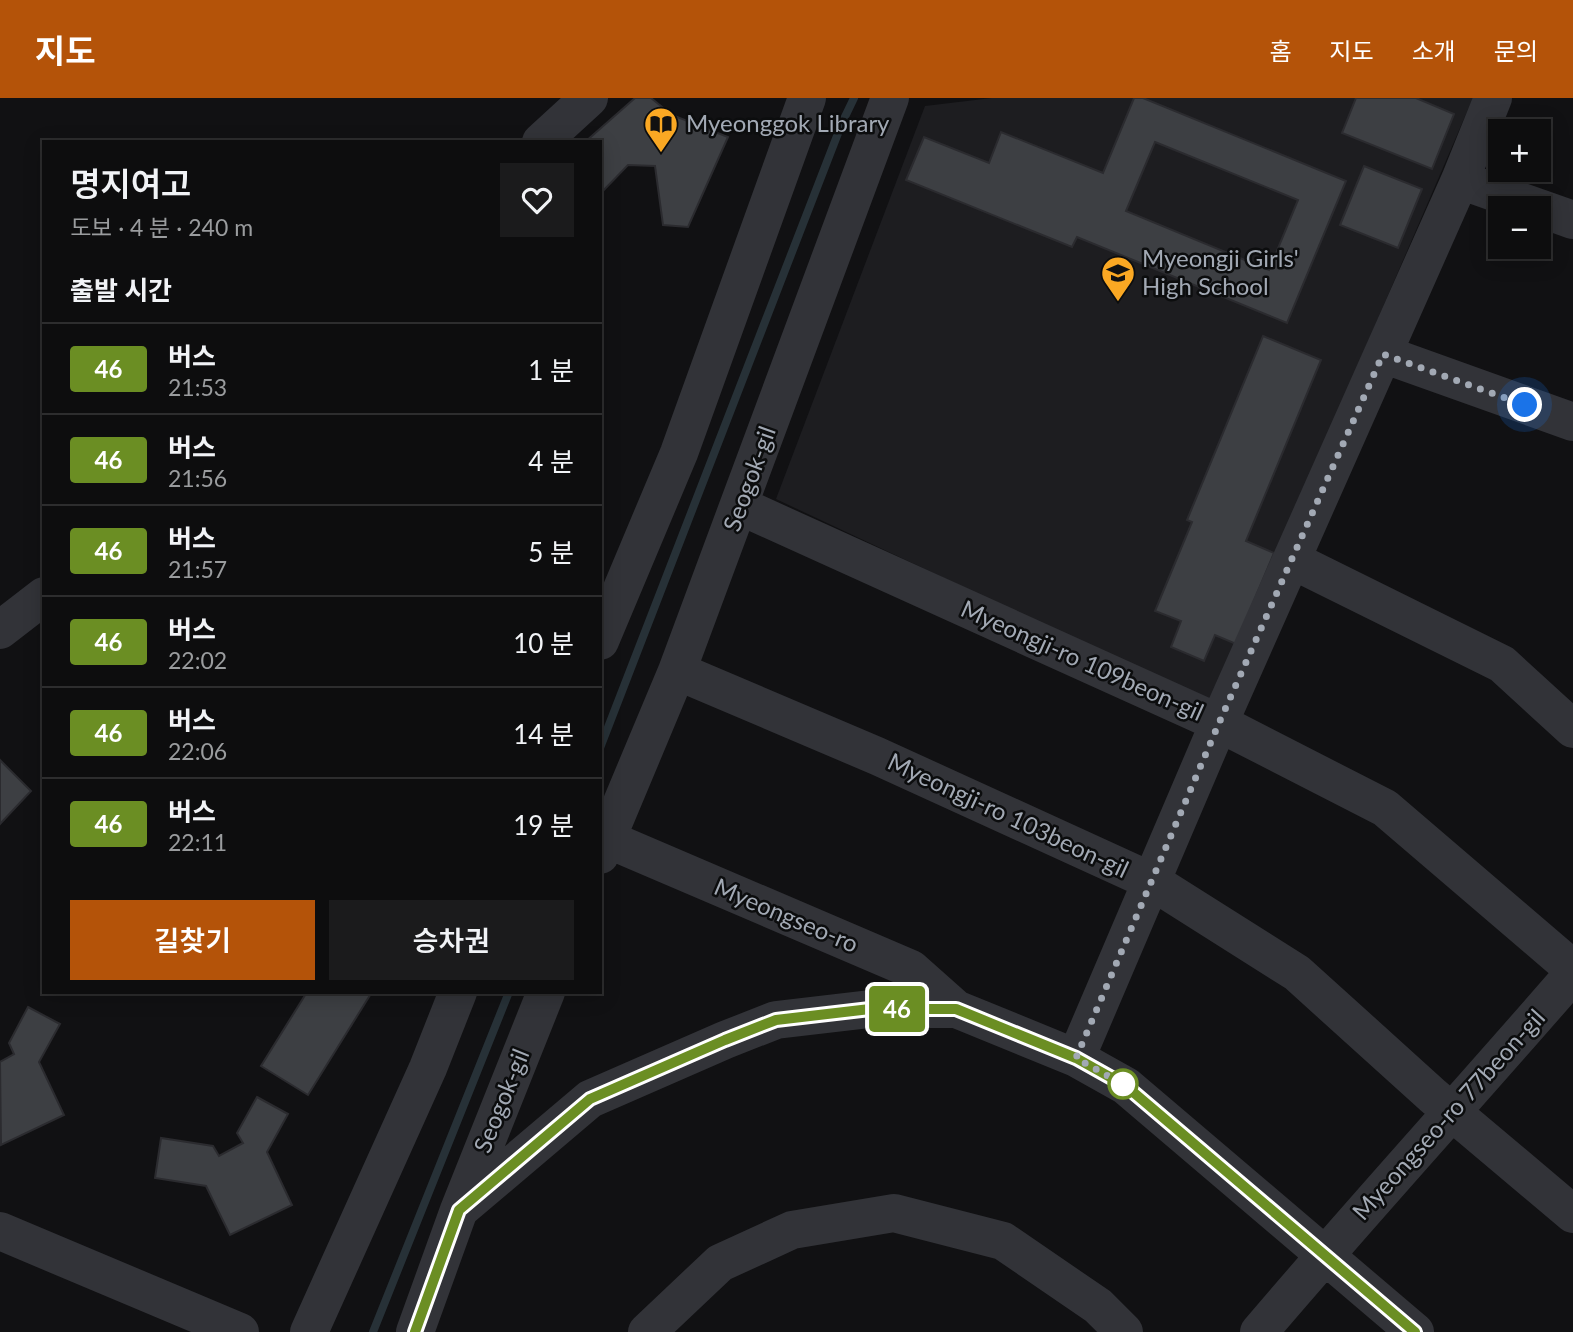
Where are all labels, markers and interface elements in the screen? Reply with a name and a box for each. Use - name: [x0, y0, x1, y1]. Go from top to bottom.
- text: 지도: [35, 30, 96, 70]
- text: 홈: [1269, 36, 1291, 65]
- text: 지도: [1329, 36, 1374, 65]
- text: 소개: [1412, 36, 1456, 65]
- text: 문의: [1494, 36, 1538, 65]
- library icon: Myeonggok Library: [642, 105, 680, 154]
- place label: Myeonggok Library: [686, 108, 890, 137]
- map controls: [1488, 119, 1551, 259]
- button: +: [1488, 119, 1551, 182]
- text: 명지여고: [70, 163, 191, 203]
- button: heart: [500, 163, 574, 237]
- button: −: [1488, 196, 1551, 259]
- text: 도보 · 4 분 · 240 m: [70, 213, 253, 241]
- place label: Myeongji Girls' High School: [1142, 243, 1299, 300]
- school or university icon: Myeongji Girls' High School: [1099, 254, 1137, 303]
- text: 출발 시간: [70, 274, 172, 306]
- text: 버스: [168, 340, 216, 372]
- text: 46: [95, 354, 122, 383]
- text: 1 분: [528, 354, 574, 386]
- text: 21:53: [168, 373, 227, 401]
- your location: [1507, 387, 1542, 422]
- street label: Seogok-gil: [716, 422, 781, 535]
- text: 버스: [168, 431, 216, 463]
- text: 46: [95, 445, 122, 474]
- text: 4 분: [528, 445, 574, 477]
- text: 21:56: [168, 464, 227, 492]
- text: 버스: [168, 522, 216, 554]
- text: 46: [95, 536, 122, 565]
- text: 5 분: [528, 536, 574, 568]
- text: 21:57: [168, 555, 227, 583]
- street label: Myeongji-ro 109beon-gil: [957, 593, 1208, 726]
- text: 버스: [168, 613, 216, 645]
- text: 46: [95, 627, 122, 656]
- text: 10 분: [513, 627, 574, 659]
- text: 22:02: [168, 646, 227, 674]
- text: 버스: [168, 704, 216, 736]
- text: 46: [95, 718, 122, 747]
- text: 14 분: [513, 718, 574, 750]
- text: 22:06: [168, 737, 227, 765]
- street label: Myeongji-ro 103beon-gil: [884, 746, 1134, 883]
- text: 버스: [168, 795, 216, 827]
- text: 46: [95, 809, 122, 838]
- text: 19 분: [513, 809, 574, 841]
- text: 22:11: [168, 828, 227, 856]
- street label: Myeongseo-ro: [710, 871, 863, 958]
- button: 길찾기: [70, 900, 315, 980]
- button: 승차권: [329, 900, 574, 980]
- line badge: 46: [866, 986, 928, 1032]
- text: 46: [883, 994, 911, 1023]
- street label: Myeongseo-ro 77beon-gil: [1346, 1003, 1550, 1225]
- street label: Seogok-gil: [467, 1044, 535, 1157]
- unlabelled marker: [1108, 1069, 1138, 1099]

